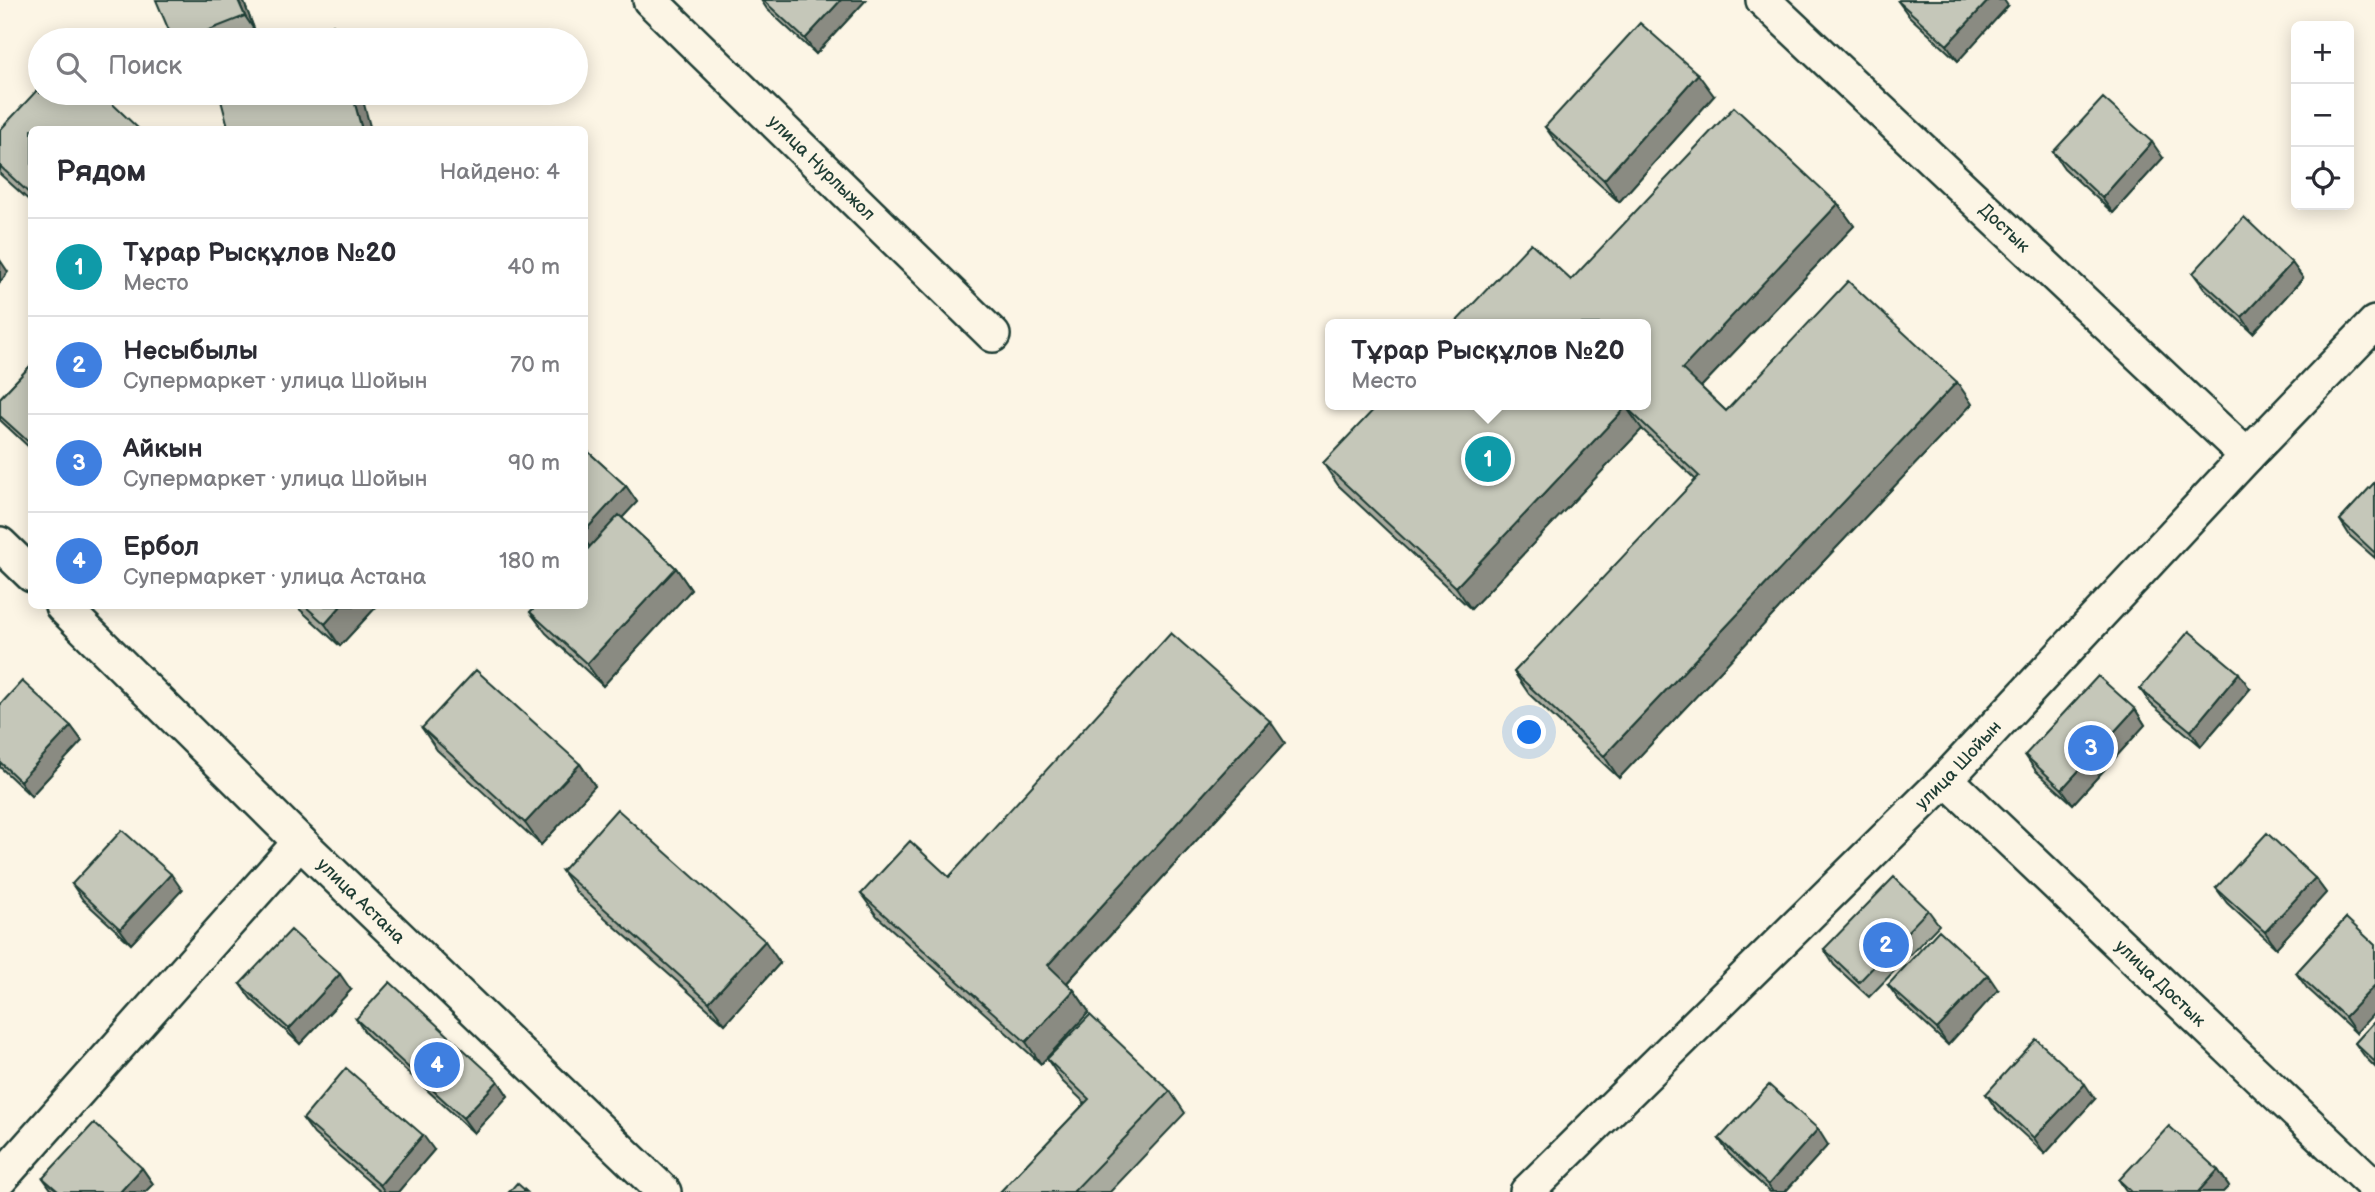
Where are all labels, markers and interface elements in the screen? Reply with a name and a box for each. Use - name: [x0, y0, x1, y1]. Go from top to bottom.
- map controls: [2291, 21, 2354, 210]
- button: +: [2291, 21, 2354, 84]
- search box: [28, 28, 588, 105]
- icon: search: [52, 48, 90, 86]
- text: Поиск: [108, 51, 182, 82]
- button: −: [2291, 84, 2354, 147]
- street label: улица Нурлыжол: [763, 111, 879, 225]
- button: locate: [2291, 147, 2354, 210]
- text: Рядом: [56, 154, 146, 190]
- text: Найдено: 4: [440, 158, 560, 186]
- street label: Достык: [1975, 199, 2034, 257]
- text: Тұрар Рысқұлов №20: [123, 238, 396, 269]
- text: 1: [74, 253, 84, 281]
- text: 40 m: [507, 253, 560, 281]
- text: Место: [123, 269, 189, 297]
- popup: [1325, 319, 1651, 410]
- text: Несыбылы: [123, 336, 258, 367]
- text: Тұрар Рысқұлов №20: [1351, 336, 1625, 367]
- text: 2: [72, 351, 86, 379]
- text: 70 m: [510, 351, 560, 379]
- text: Супермаркет · улица Шойын: [123, 367, 428, 395]
- text: Место: [1351, 367, 1417, 395]
- pin: 1: [1465, 433, 1511, 485]
- text: Айкын: [123, 434, 203, 465]
- text: 3: [72, 449, 86, 477]
- text: 90 m: [508, 449, 560, 477]
- text: Супермаркет · улица Шойын: [123, 465, 428, 493]
- text: Ербол: [123, 532, 199, 563]
- text: 4: [72, 547, 86, 575]
- text: 180 m: [499, 547, 560, 575]
- text: Супермаркет · улица Астана: [123, 563, 426, 591]
- your location: [1512, 715, 1546, 749]
- street label: улица Шойын: [1911, 716, 2006, 814]
- pin: 3: [2068, 722, 2114, 774]
- street label: улица Астана: [312, 854, 409, 948]
- pin: 2: [1863, 919, 1909, 971]
- street label: улица Достык: [2111, 936, 2210, 1031]
- pin: 4: [414, 1039, 460, 1091]

